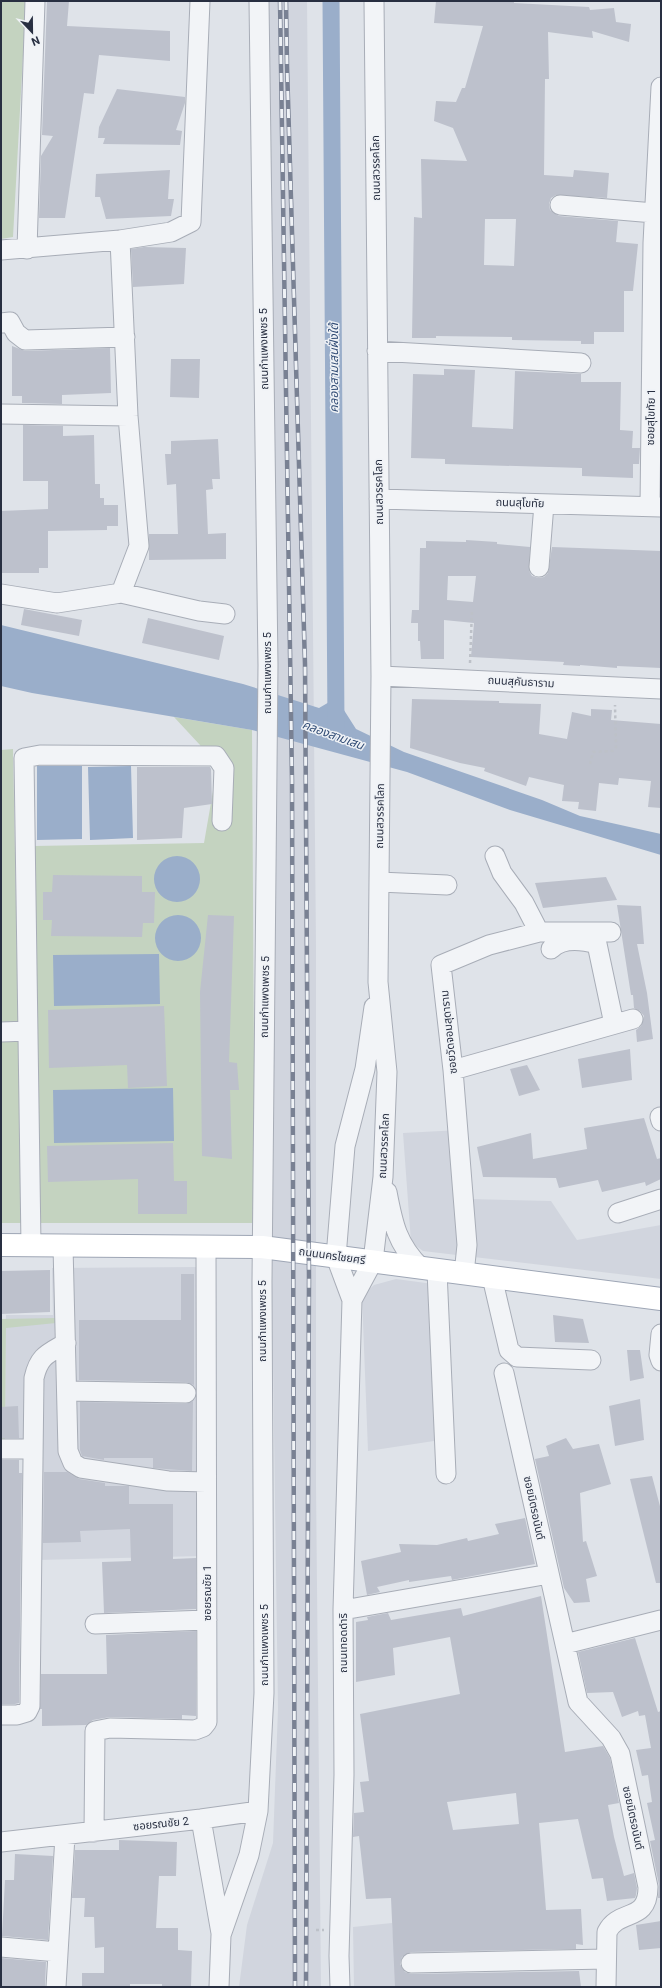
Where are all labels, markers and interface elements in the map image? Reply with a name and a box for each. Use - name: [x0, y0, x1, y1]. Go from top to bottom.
- north arrow: [12, 12, 52, 52]
- text: N: [29, 33, 42, 48]
- street label: ถนนสวรรคโลก: [369, 135, 383, 201]
- street label: ถนนกำแพงเพชร 5: [257, 308, 271, 390]
- water label: คลองสามเสนฝั่งใต้: [325, 321, 341, 413]
- street label: ซอยสุโขทัย 1: [644, 389, 658, 445]
- street label: ถนนสวรรคโลก: [372, 459, 386, 525]
- street label: ถนนสุโขทัย: [495, 496, 545, 510]
- street label: ถนนกำแพงเพชร 5: [261, 632, 274, 714]
- street label: ถนนสุคันธาราม: [487, 674, 555, 690]
- water label: คลองสามเสน: [300, 717, 366, 753]
- street label: ถนนสวรรคโลก: [373, 783, 387, 849]
- street label: ถนนกำแพงเพชร 5: [258, 956, 272, 1038]
- street label: ซอยวัดจอมสุดาราม: [438, 989, 460, 1075]
- street label: ถนนสวรรคโลก: [376, 1113, 392, 1179]
- street label: ถนนนครไชยศรี: [298, 1245, 367, 1267]
- street label: ถนนกำแพงเพชร 5: [256, 1280, 269, 1362]
- street label: ซอยมิตรอนันต์: [521, 1475, 547, 1541]
- street label: ซอยรณชัย 1: [201, 1565, 214, 1621]
- street label: ถนนกำแพงเพชร 5: [258, 1604, 271, 1686]
- street label: ถนนเทอดดำริ: [337, 1613, 350, 1673]
- street label: ซอยมิตรอนันต์: [620, 1785, 646, 1851]
- street label: ซอยรณชัย 2: [133, 1815, 189, 1833]

